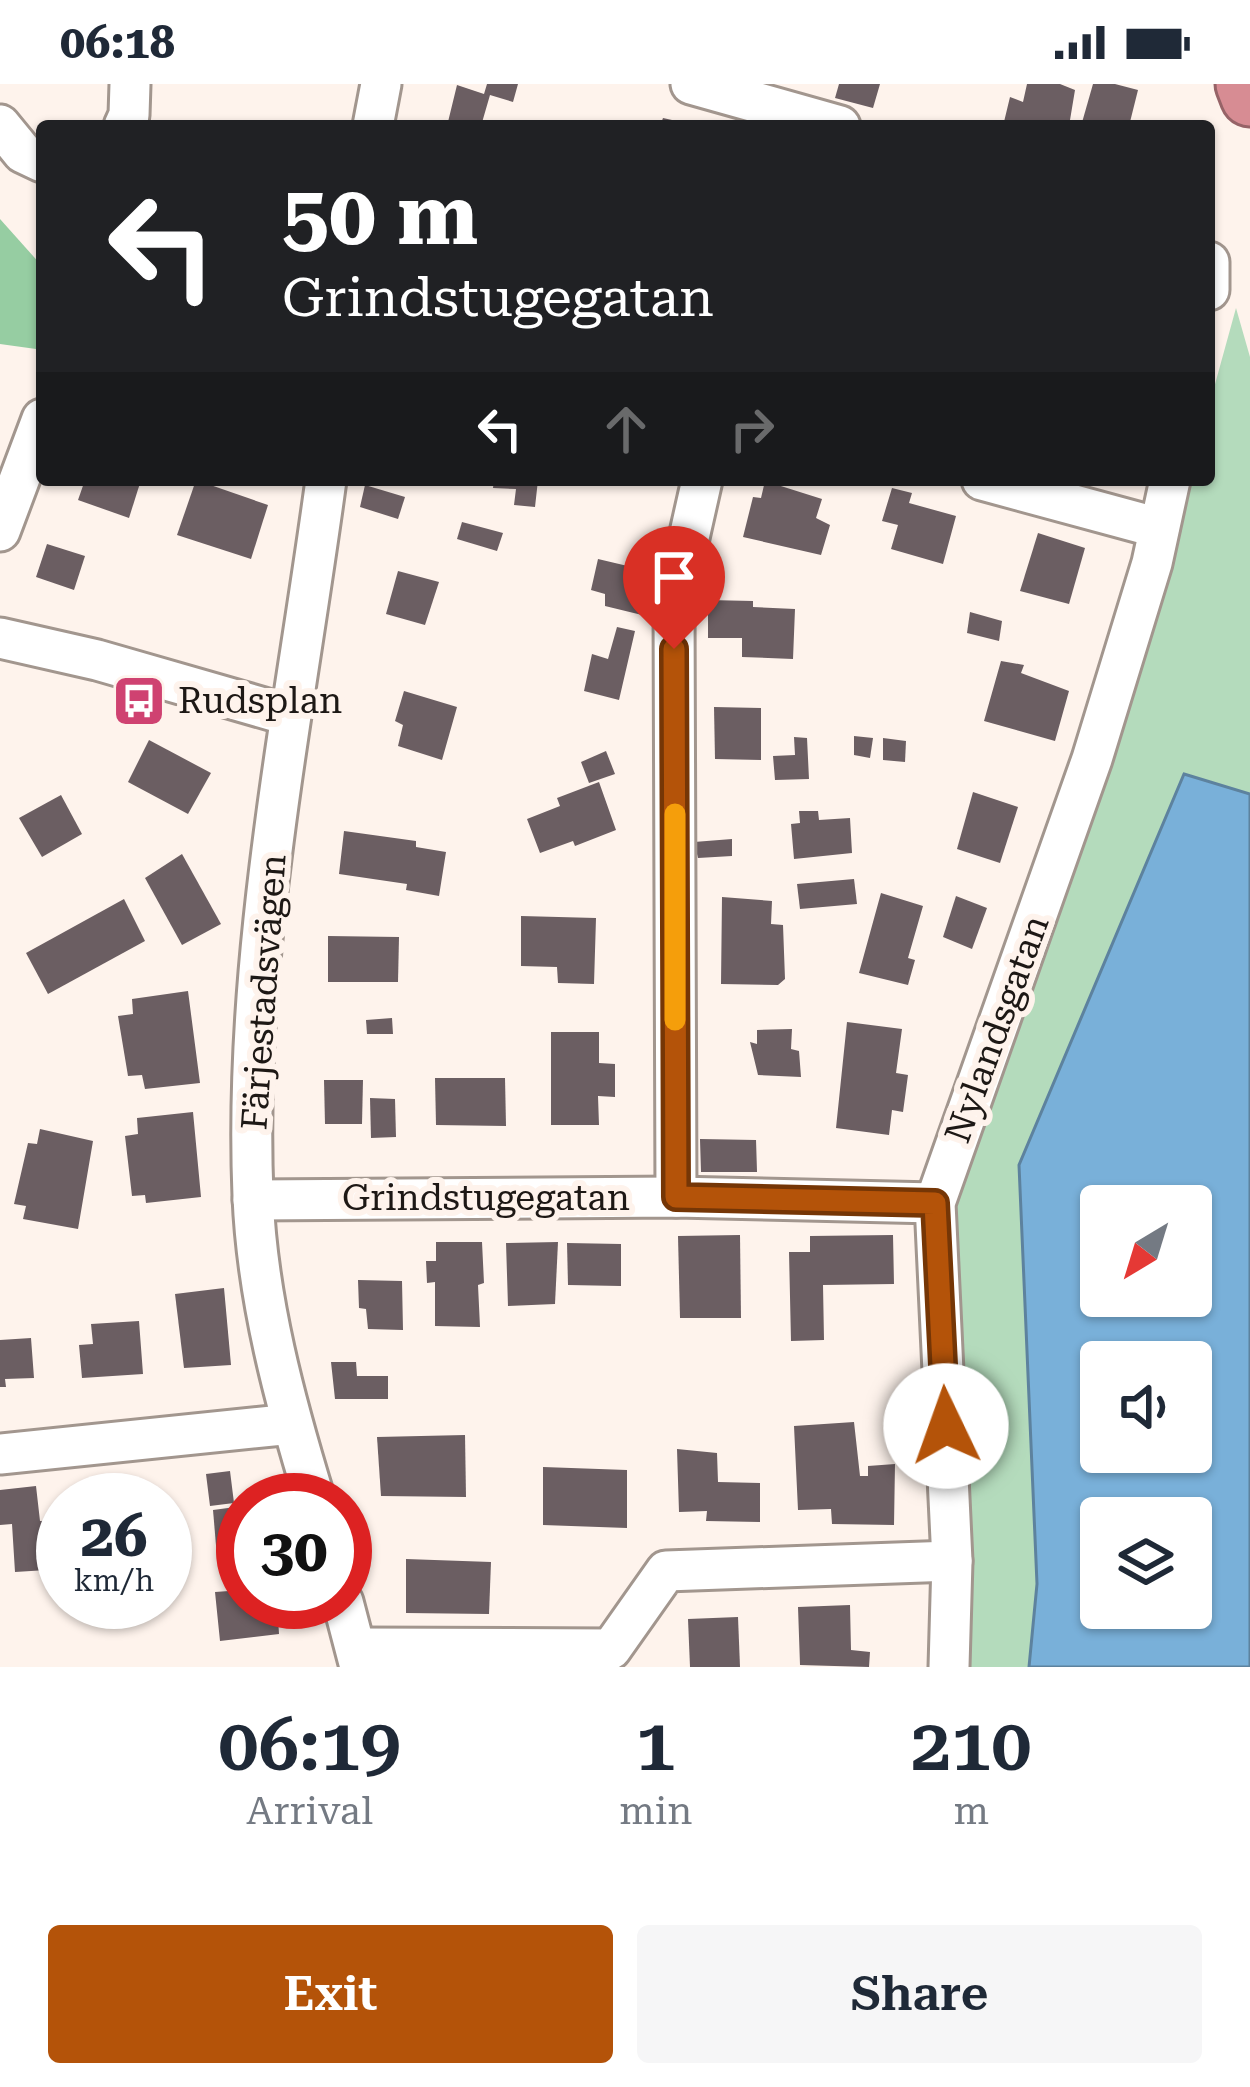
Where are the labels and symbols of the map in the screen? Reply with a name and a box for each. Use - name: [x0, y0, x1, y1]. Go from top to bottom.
- pin: [623, 526, 725, 649]
- bus stop icon: Rudsplan: [111, 673, 167, 729]
- place label: Rudsplan: [178, 680, 342, 722]
- street label: Färjestadsvägen: [233, 853, 295, 1131]
- street label: Nylandsgatan: [936, 910, 1058, 1148]
- street label: Grindstugegatan: [342, 1177, 630, 1219]
- north arrow: [1080, 1185, 1212, 1317]
- position arrow: [883, 1363, 1009, 1489]
- speed limit sign: 30: [216, 1473, 372, 1629]

